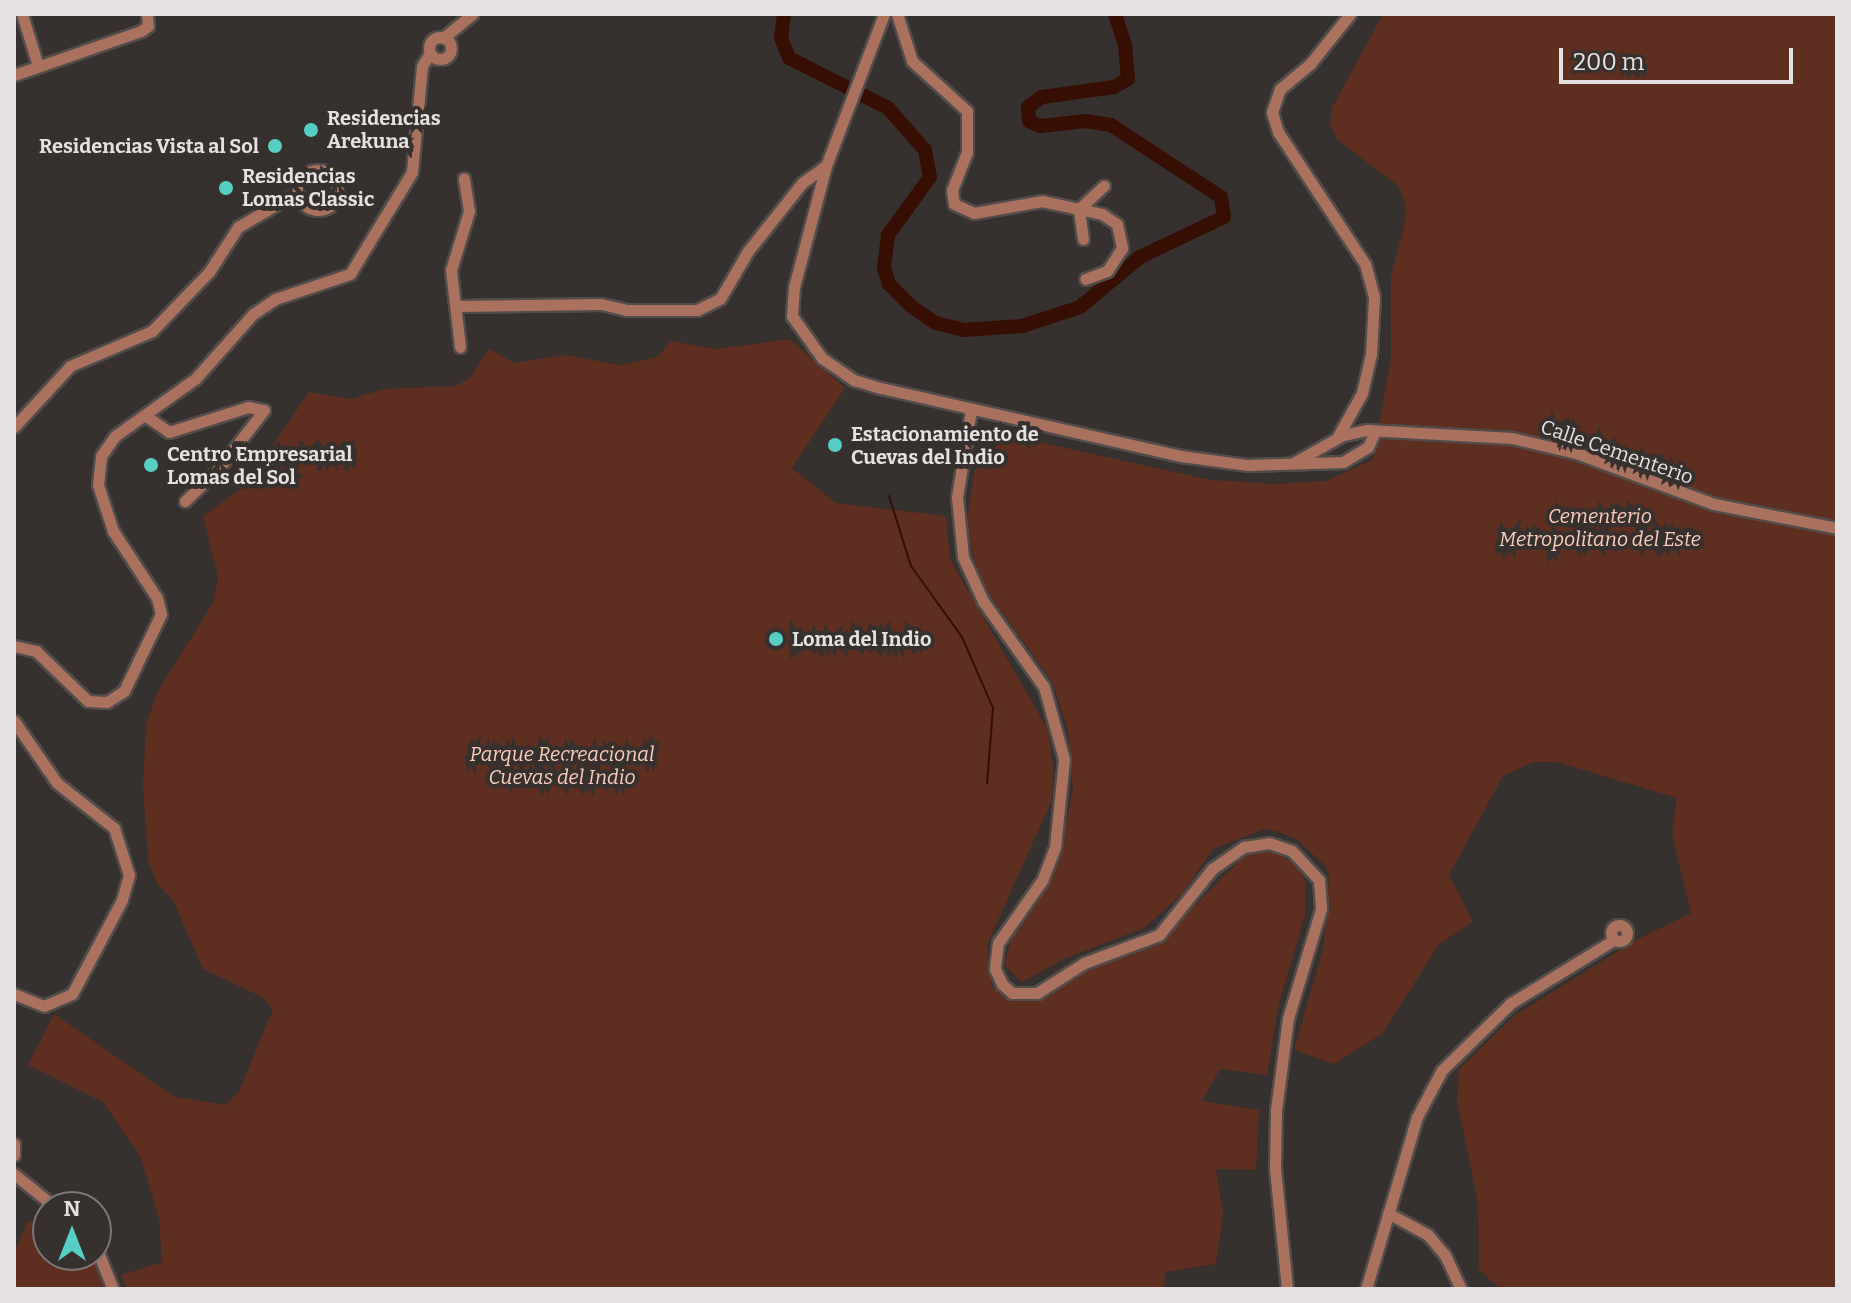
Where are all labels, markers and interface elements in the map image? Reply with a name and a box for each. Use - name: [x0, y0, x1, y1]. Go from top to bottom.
- scale bar: [1563, 32, 1797, 82]
- text: 200 m: [1573, 48, 1645, 76]
- place label: Residencias Arekuna: [327, 106, 441, 153]
- marker: Residencias Arekuna: [302, 121, 320, 139]
- place label: Residencias Vista al Sol: [39, 134, 259, 158]
- marker: Residencias Vista al Sol: [266, 137, 284, 155]
- place label: Residencias Lomas Classic: [242, 164, 374, 211]
- marker: Residencias Lomas Classic: [217, 179, 235, 197]
- street label: Calle Cementerio: [1538, 415, 1696, 489]
- place label: Estacionamiento de Cuevas del Indio: [851, 422, 1039, 469]
- marker: Estacionamiento de Cuevas del Indio: [826, 436, 844, 454]
- place label: Centro Empresarial Lomas del Sol: [167, 442, 352, 489]
- marker: Centro Empresarial Lomas del Sol: [142, 456, 160, 474]
- park label: Cementerio Metropolitano del Este: [1499, 505, 1701, 552]
- place label: Loma del Indio: [792, 627, 931, 651]
- marker: Loma del Indio: [767, 630, 785, 648]
- park label: Parque Recreacional Cuevas del Indio: [470, 743, 654, 790]
- north arrow: [32, 1191, 112, 1271]
- text: N: [64, 1195, 80, 1222]

